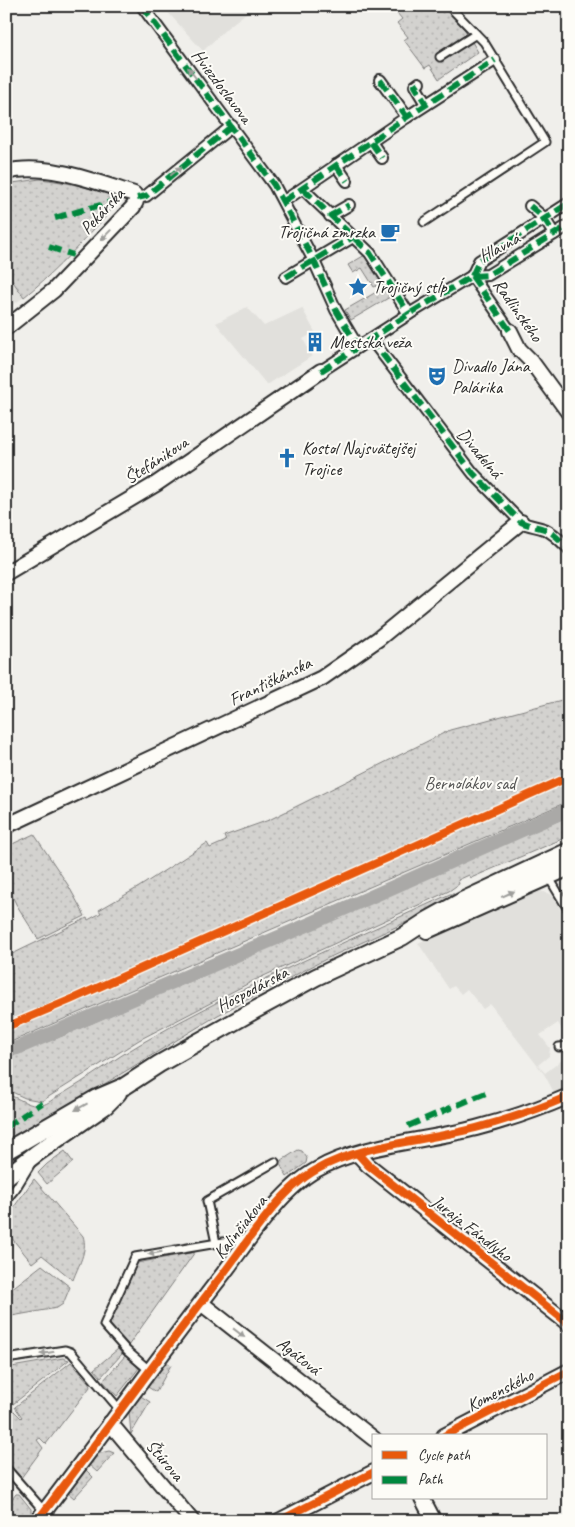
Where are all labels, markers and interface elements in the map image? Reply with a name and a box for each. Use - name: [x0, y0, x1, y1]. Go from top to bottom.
- street label: Hviezdoslavova: [187, 44, 258, 129]
- one-way arrow: [187, 66, 197, 80]
- one-way arrow: [170, 166, 183, 177]
- street label: Pekárska: [75, 182, 130, 239]
- place label: Trojičná zmrzka: [278, 221, 376, 243]
- cafe icon: Trojičná zmrzka: [379, 221, 401, 243]
- street label: Hlavná: [475, 226, 525, 267]
- one-way arrow: [100, 229, 112, 241]
- street label: Radlinského: [488, 274, 549, 347]
- place icon: Trojičný stĺp: [347, 276, 369, 298]
- place label: Trojičný stĺp: [373, 276, 448, 298]
- building icon: Mestská veža: [304, 331, 326, 353]
- place label: Mestská veža: [330, 331, 412, 353]
- place label: Divadlo Jána Palárika: [452, 355, 531, 398]
- theatre icon: Divadlo Jána Palárika: [426, 365, 448, 387]
- street label: Divadelná: [453, 423, 509, 484]
- street label: Štefánikova: [120, 430, 193, 489]
- place label: Kostol Najsvätejšej Trojice: [302, 437, 418, 480]
- church icon: Kostol Najsvätejšej Trojice: [276, 447, 298, 469]
- street label: Františkánska: [225, 651, 316, 710]
- park label: Bernolákov sad: [425, 772, 518, 794]
- one-way arrow: [501, 890, 516, 898]
- street label: Hospodárska: [212, 960, 293, 1017]
- one-way arrow: [74, 1102, 88, 1111]
- street label: Juraja Fándlyho: [427, 1189, 518, 1267]
- street label: Kalinčiakova: [208, 1190, 272, 1263]
- one-way arrow: [147, 1249, 163, 1257]
- one-way arrow: [232, 1328, 246, 1338]
- street label: Agátová: [273, 1332, 327, 1381]
- one-way arrow: [38, 1349, 54, 1357]
- street label: Komenského: [463, 1363, 538, 1416]
- legend: [372, 1434, 548, 1500]
- street label: Štúrova: [141, 1435, 190, 1487]
- text: Cycle path: [418, 1446, 470, 1465]
- text: Path: [418, 1470, 444, 1489]

